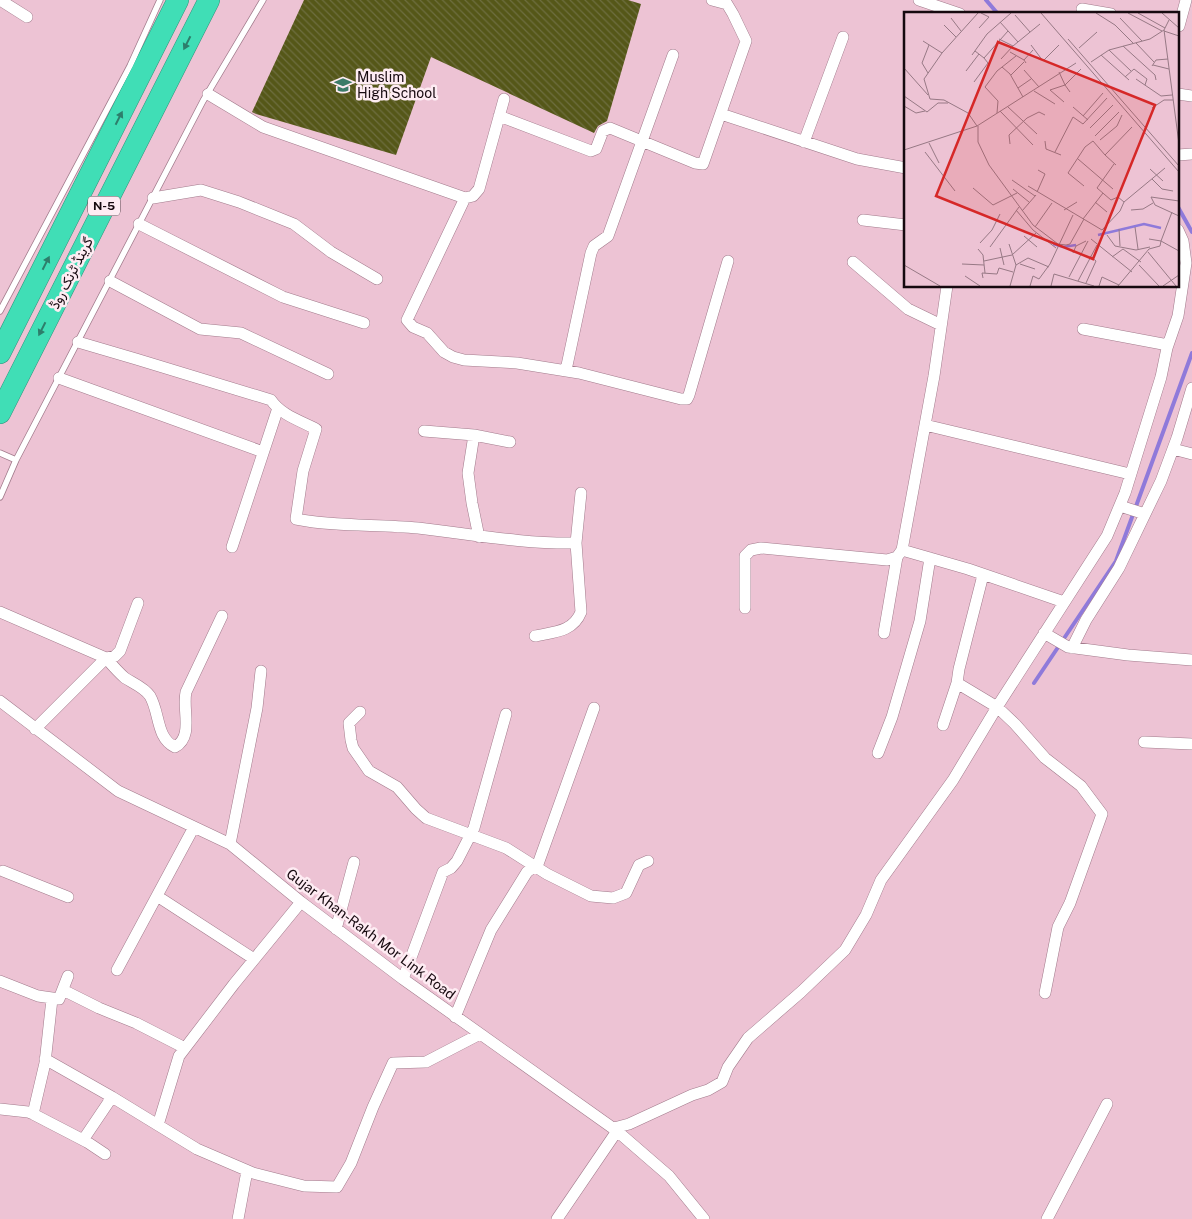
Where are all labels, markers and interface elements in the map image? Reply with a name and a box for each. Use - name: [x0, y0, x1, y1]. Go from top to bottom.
- inset map: [904, 12, 1180, 288]
- one-way arrow: [183, 36, 191, 51]
- place label: Muslim High School: [357, 69, 436, 101]
- school or university icon: Muslim High School: [333, 75, 353, 95]
- one-way arrow: [115, 110, 123, 125]
- road number: N-5: [88, 197, 120, 216]
- street label: گرینڈ ٹرنک روڈ: [46, 235, 97, 312]
- one-way arrow: [42, 255, 50, 270]
- one-way arrow: [38, 322, 46, 336]
- street label: Gujar Khan-Rakh Mor Link Road: [284, 865, 458, 1003]

